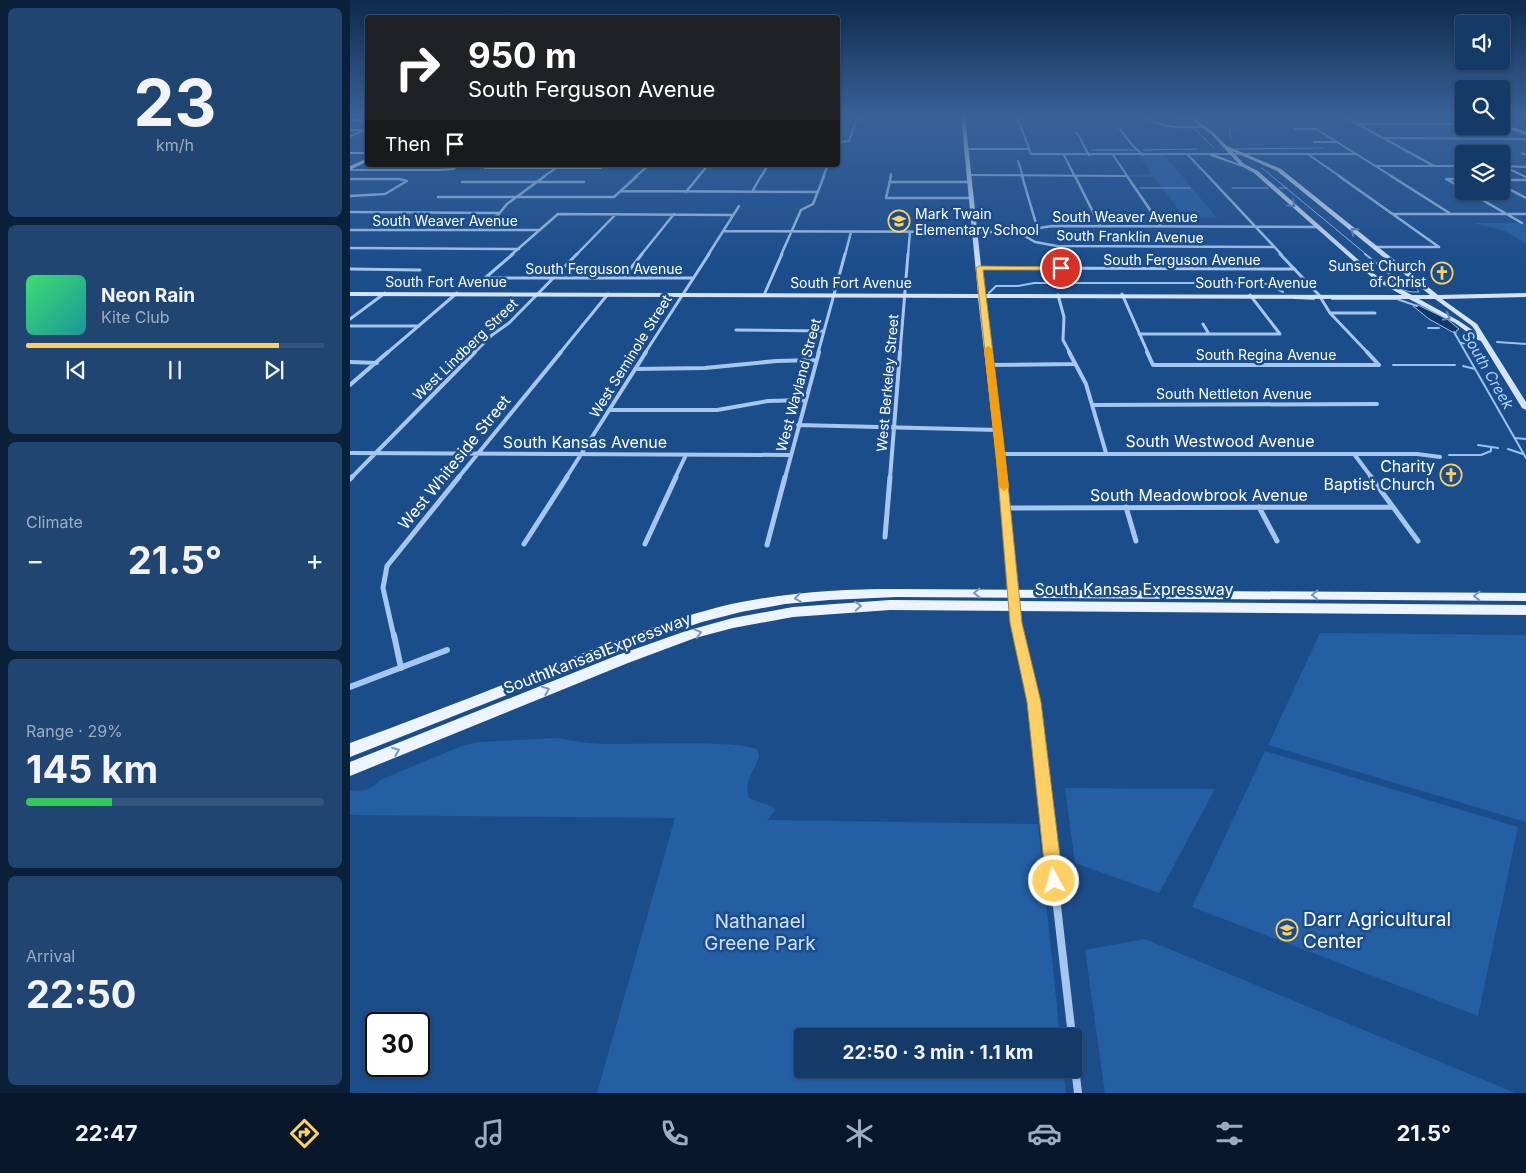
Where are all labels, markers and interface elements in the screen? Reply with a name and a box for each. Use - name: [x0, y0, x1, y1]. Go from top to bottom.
- map controls: [1455, 15, 1510, 200]
- button: sound: [1455, 15, 1510, 70]
- text: 950 m: [468, 34, 577, 76]
- icon: right: [385, 35, 450, 100]
- text: 23: [134, 63, 216, 142]
- text: South Ferguson Avenue: [468, 76, 715, 102]
- button: search: [1455, 80, 1510, 135]
- icon: arrive: [441, 130, 469, 158]
- text: Then: [385, 133, 431, 156]
- text: km/h: [156, 135, 194, 155]
- button: layers: [1455, 145, 1510, 200]
- one-way arrow: [1287, 199, 1296, 208]
- place label: Mark Twain Elementary School: [915, 205, 1039, 238]
- street label: South Weaver Avenue: [1052, 208, 1198, 225]
- school or university icon: Mark Twain Elementary School: [887, 209, 911, 233]
- street label: South Weaver Avenue: [372, 212, 518, 229]
- street label: South Franklin Avenue: [1056, 226, 1204, 246]
- one-way arrow: [1351, 228, 1360, 236]
- pin: [1040, 247, 1082, 289]
- street label: South Ferguson Avenue: [1103, 251, 1261, 268]
- icon: arrive: [1047, 254, 1075, 282]
- place label: Sunset Church of Christ: [1328, 257, 1426, 290]
- street label: South Ferguson Avenue: [525, 260, 683, 277]
- church icon: Sunset Church of Christ: [1430, 261, 1454, 285]
- street label: South Fort Avenue: [385, 273, 507, 290]
- street label: South Fort Avenue: [790, 274, 912, 291]
- street label: South Fort Avenue: [1195, 274, 1317, 291]
- text: Neon Rain: [101, 284, 195, 307]
- street label: West Seminole Street: [585, 291, 675, 421]
- street label: West Lindberg Street: [409, 294, 521, 403]
- text: Kite Club: [101, 307, 170, 327]
- one-way arrow: [1442, 311, 1451, 321]
- street label: West Berkeley Street: [873, 313, 902, 453]
- street label: West Wayland Street: [772, 316, 824, 454]
- water label: South Creek: [1458, 327, 1518, 413]
- street label: South Regina Avenue: [1196, 346, 1336, 363]
- icon: previous: [62, 356, 90, 384]
- icon: pause: [161, 356, 189, 384]
- icon: next: [260, 356, 288, 384]
- street label: South Nettleton Avenue: [1156, 385, 1312, 402]
- street label: West Whiteside Street: [394, 391, 514, 533]
- street label: South Westwood Avenue: [1125, 431, 1315, 451]
- street label: South Kansas Avenue: [503, 432, 667, 452]
- place label: Charity Baptist Church: [1323, 456, 1435, 494]
- church icon: Charity Baptist Church: [1439, 463, 1463, 487]
- street label: South Meadowbrook Avenue: [1090, 485, 1308, 505]
- text: Climate: [26, 512, 83, 532]
- text: 21.5°: [128, 537, 222, 583]
- text: −: [26, 543, 45, 577]
- text: +: [305, 543, 324, 577]
- street label: South Kansas Expressway: [1034, 579, 1234, 599]
- one-way arrow: [973, 588, 981, 598]
- one-way arrow: [1311, 590, 1318, 600]
- one-way arrow: [1473, 591, 1481, 601]
- one-way arrow: [793, 592, 801, 603]
- one-way arrow: [854, 601, 862, 612]
- street label: South Kansas Expressway: [501, 608, 693, 698]
- one-way arrow: [693, 628, 702, 638]
- one-way arrow: [541, 685, 550, 696]
- text: Range · 29%: [26, 721, 123, 741]
- text: 145 km: [26, 746, 158, 792]
- one-way arrow: [391, 747, 399, 757]
- position arrow: [1027, 854, 1079, 906]
- place label: Darr Agricultural Center: [1303, 908, 1451, 953]
- park label: Nathanael Greene Park: [704, 910, 816, 955]
- school or university icon: Darr Agricultural Center: [1275, 918, 1299, 942]
- text: Arrival: [26, 946, 75, 966]
- text: 22:50: [26, 971, 136, 1017]
- speed limit sign: 30: [365, 1012, 430, 1077]
- text: 22:50 · 3 min · 1.1 km: [843, 1041, 1033, 1064]
- icon: directions: [287, 1116, 322, 1151]
- icon: music: [472, 1116, 507, 1151]
- icon: phone: [657, 1116, 692, 1151]
- icon: climate: [842, 1116, 877, 1151]
- icon: car: [1027, 1116, 1062, 1151]
- icon: filters: [1212, 1116, 1247, 1151]
- text: 22:47: [75, 1120, 138, 1146]
- text: 21.5°: [1396, 1120, 1451, 1146]

